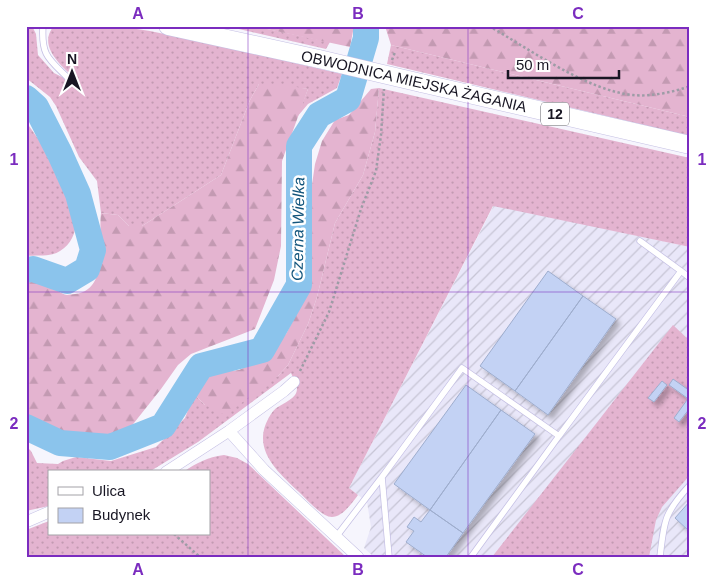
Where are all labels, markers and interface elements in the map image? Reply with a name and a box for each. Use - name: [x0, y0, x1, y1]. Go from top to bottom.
- text: A: [132, 5, 144, 22]
- text: B: [352, 5, 364, 22]
- text: C: [572, 5, 584, 22]
- street label: OBWODNICA MIEJSKA ŻAGANIA: [300, 47, 528, 115]
- north arrow: [48, 48, 98, 98]
- scale bar: [508, 48, 620, 80]
- text: N: [67, 51, 77, 67]
- text: 50 m: [516, 56, 549, 73]
- road number: 12: [541, 102, 569, 126]
- text: 1: [10, 151, 19, 168]
- text: 1: [698, 151, 707, 168]
- water label: Czerna Wielka: [289, 177, 307, 281]
- text: 2: [10, 415, 19, 432]
- text: 2: [698, 415, 707, 432]
- legend: [48, 470, 210, 536]
- text: Ulica: [92, 482, 126, 499]
- text: Budynek: [92, 506, 151, 523]
- text: A: [132, 561, 144, 578]
- text: B: [352, 561, 364, 578]
- text: C: [572, 561, 584, 578]

